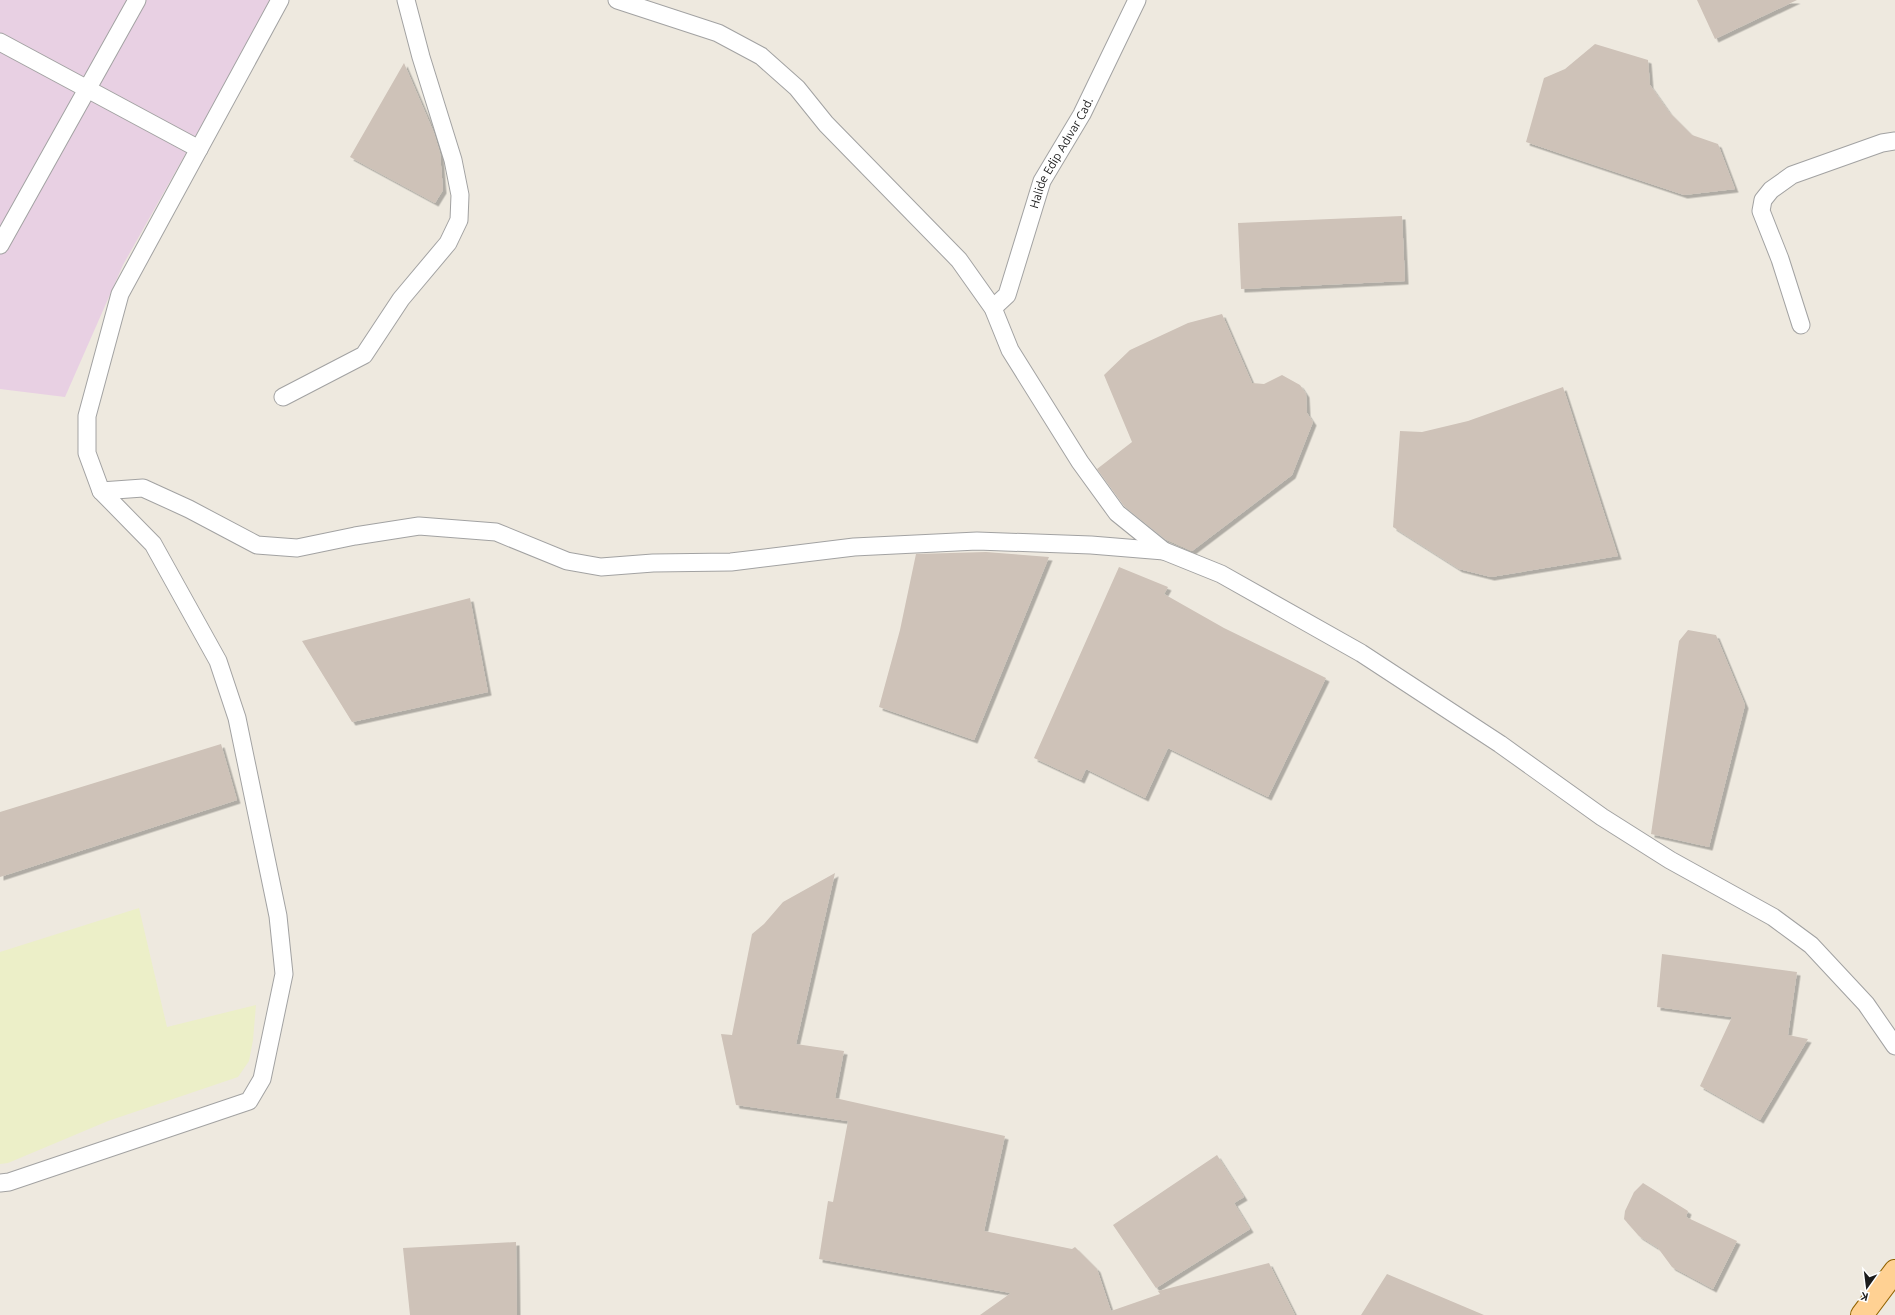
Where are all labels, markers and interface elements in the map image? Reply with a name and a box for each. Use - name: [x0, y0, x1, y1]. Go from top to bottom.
- street label: Halide Edip Adıvar Cad.: [1027, 95, 1095, 210]
- north arrow: [1847, 1267, 1887, 1307]
- text: K: [1859, 1290, 1870, 1303]

